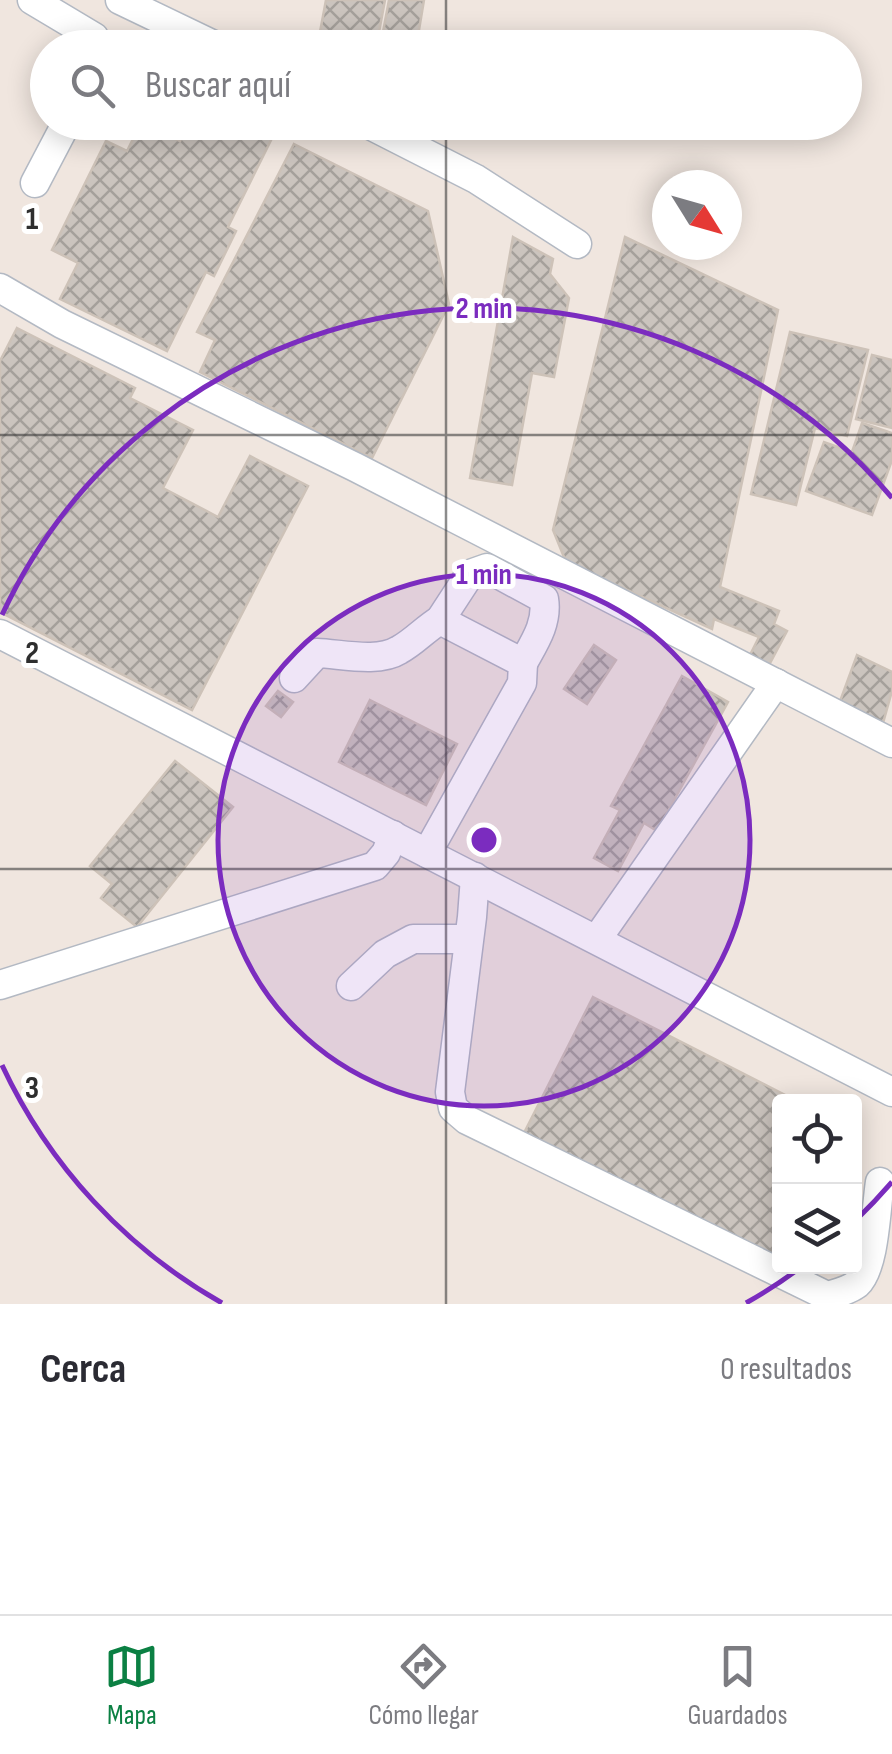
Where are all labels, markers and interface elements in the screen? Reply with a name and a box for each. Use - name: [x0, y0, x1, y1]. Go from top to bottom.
- search box: [30, 30, 862, 140]
- icon: search: [65, 58, 120, 113]
- text: Buscar aquí: [145, 63, 291, 108]
- north arrow: [652, 170, 742, 260]
- text: 1: [26, 200, 39, 239]
- text: 2 min: [455, 291, 513, 327]
- text: 1 min: [456, 557, 512, 593]
- text: 2: [25, 634, 39, 673]
- centre of rings: [466, 822, 502, 858]
- text: 3: [25, 1069, 39, 1108]
- map controls: [772, 1094, 862, 1274]
- button: locate: [772, 1094, 862, 1184]
- button: layers: [772, 1184, 862, 1274]
- text: Cerca: [40, 1344, 126, 1395]
- text: 0 resultados: [720, 1350, 852, 1389]
- tab: Mapa: [104, 1639, 159, 1732]
- tab: Cómo llegar: [368, 1639, 479, 1732]
- tab: Guardados: [688, 1639, 788, 1732]

